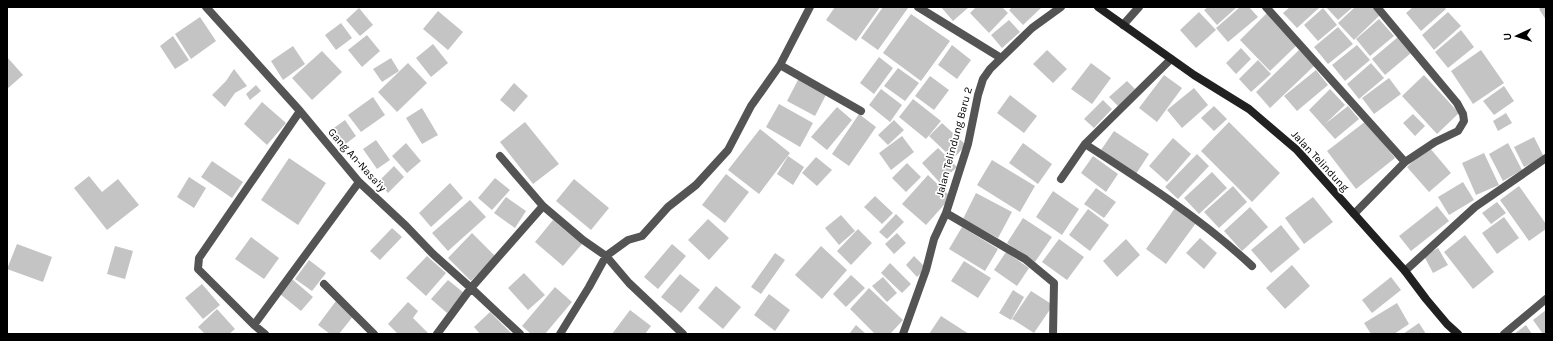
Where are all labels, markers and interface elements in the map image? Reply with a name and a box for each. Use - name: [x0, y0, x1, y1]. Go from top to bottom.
- north arrow: [1497, 16, 1537, 56]
- text: U: [1501, 32, 1514, 41]
- street label: Jalan Telindung Baru 2: [933, 86, 975, 198]
- street label: Gang An-Nasa'iy: [325, 126, 389, 194]
- street label: Jalan Telindung: [1289, 128, 1352, 195]

